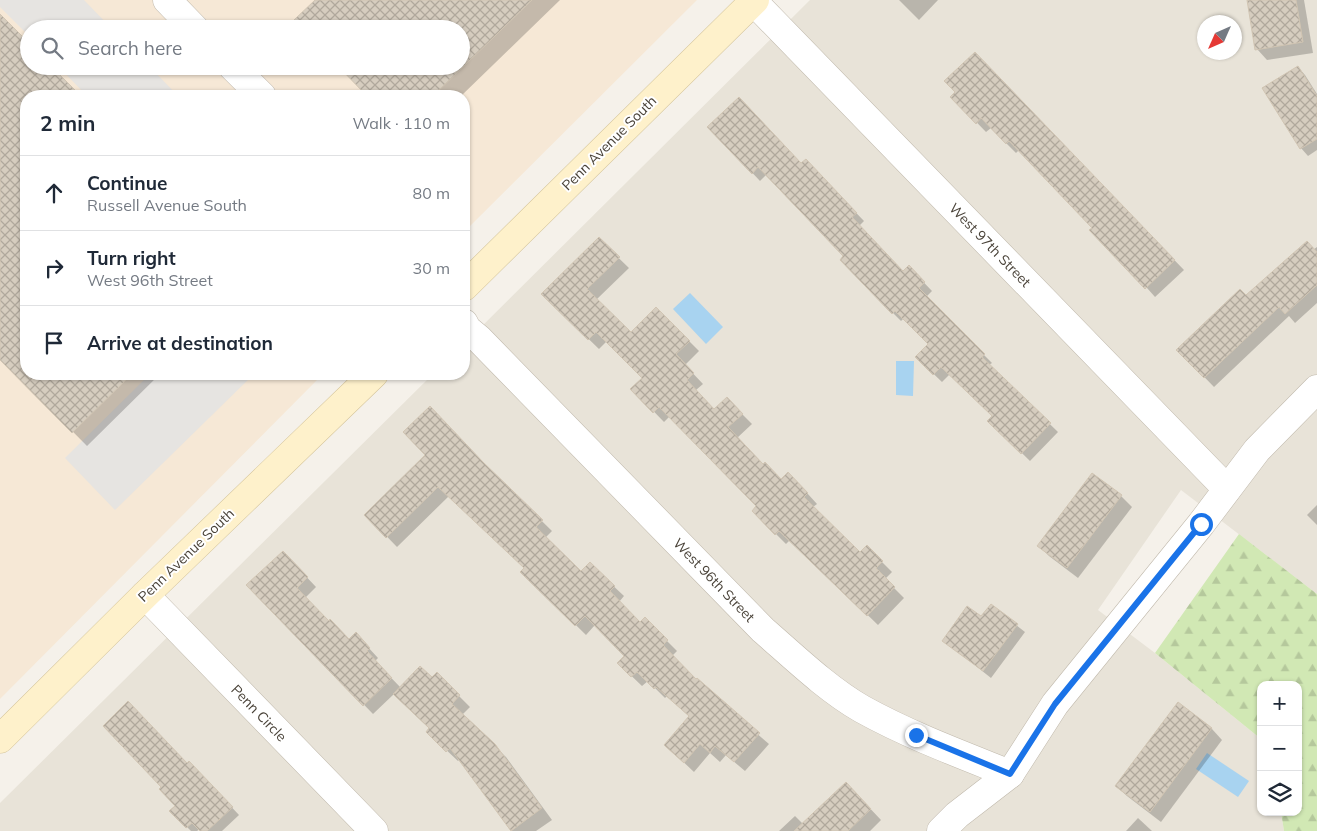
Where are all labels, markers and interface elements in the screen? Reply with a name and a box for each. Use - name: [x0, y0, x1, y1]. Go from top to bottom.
- north arrow: [1197, 15, 1242, 60]
- search box: [20, 20, 470, 75]
- icon: search: [38, 34, 66, 62]
- text: Search here: [78, 36, 182, 60]
- street label: Penn Avenue South: [558, 92, 660, 194]
- text: 2 min: [40, 110, 95, 136]
- text: Walk · 110 m: [352, 113, 450, 133]
- text: Continue: [87, 171, 167, 195]
- icon: ahead: [40, 179, 68, 207]
- text: 80 m: [413, 183, 450, 203]
- text: Russell Avenue South: [87, 195, 247, 215]
- street label: West 97th Street: [945, 199, 1035, 291]
- text: Turn right: [87, 246, 176, 270]
- icon: right: [40, 254, 68, 282]
- text: 30 m: [413, 258, 450, 278]
- text: West 96th Street: [87, 270, 213, 290]
- icon: arrive: [40, 329, 68, 357]
- text: Arrive at destination: [87, 331, 273, 355]
- street label: Penn Avenue South: [134, 504, 238, 606]
- route start: [1190, 513, 1213, 536]
- street label: West 96th Street: [669, 534, 759, 626]
- street label: Penn Circle: [227, 681, 291, 745]
- map controls: [1257, 681, 1302, 816]
- button: +: [1257, 681, 1302, 726]
- route end: [905, 724, 928, 747]
- button: −: [1257, 726, 1302, 771]
- button: layers: [1257, 771, 1302, 816]

